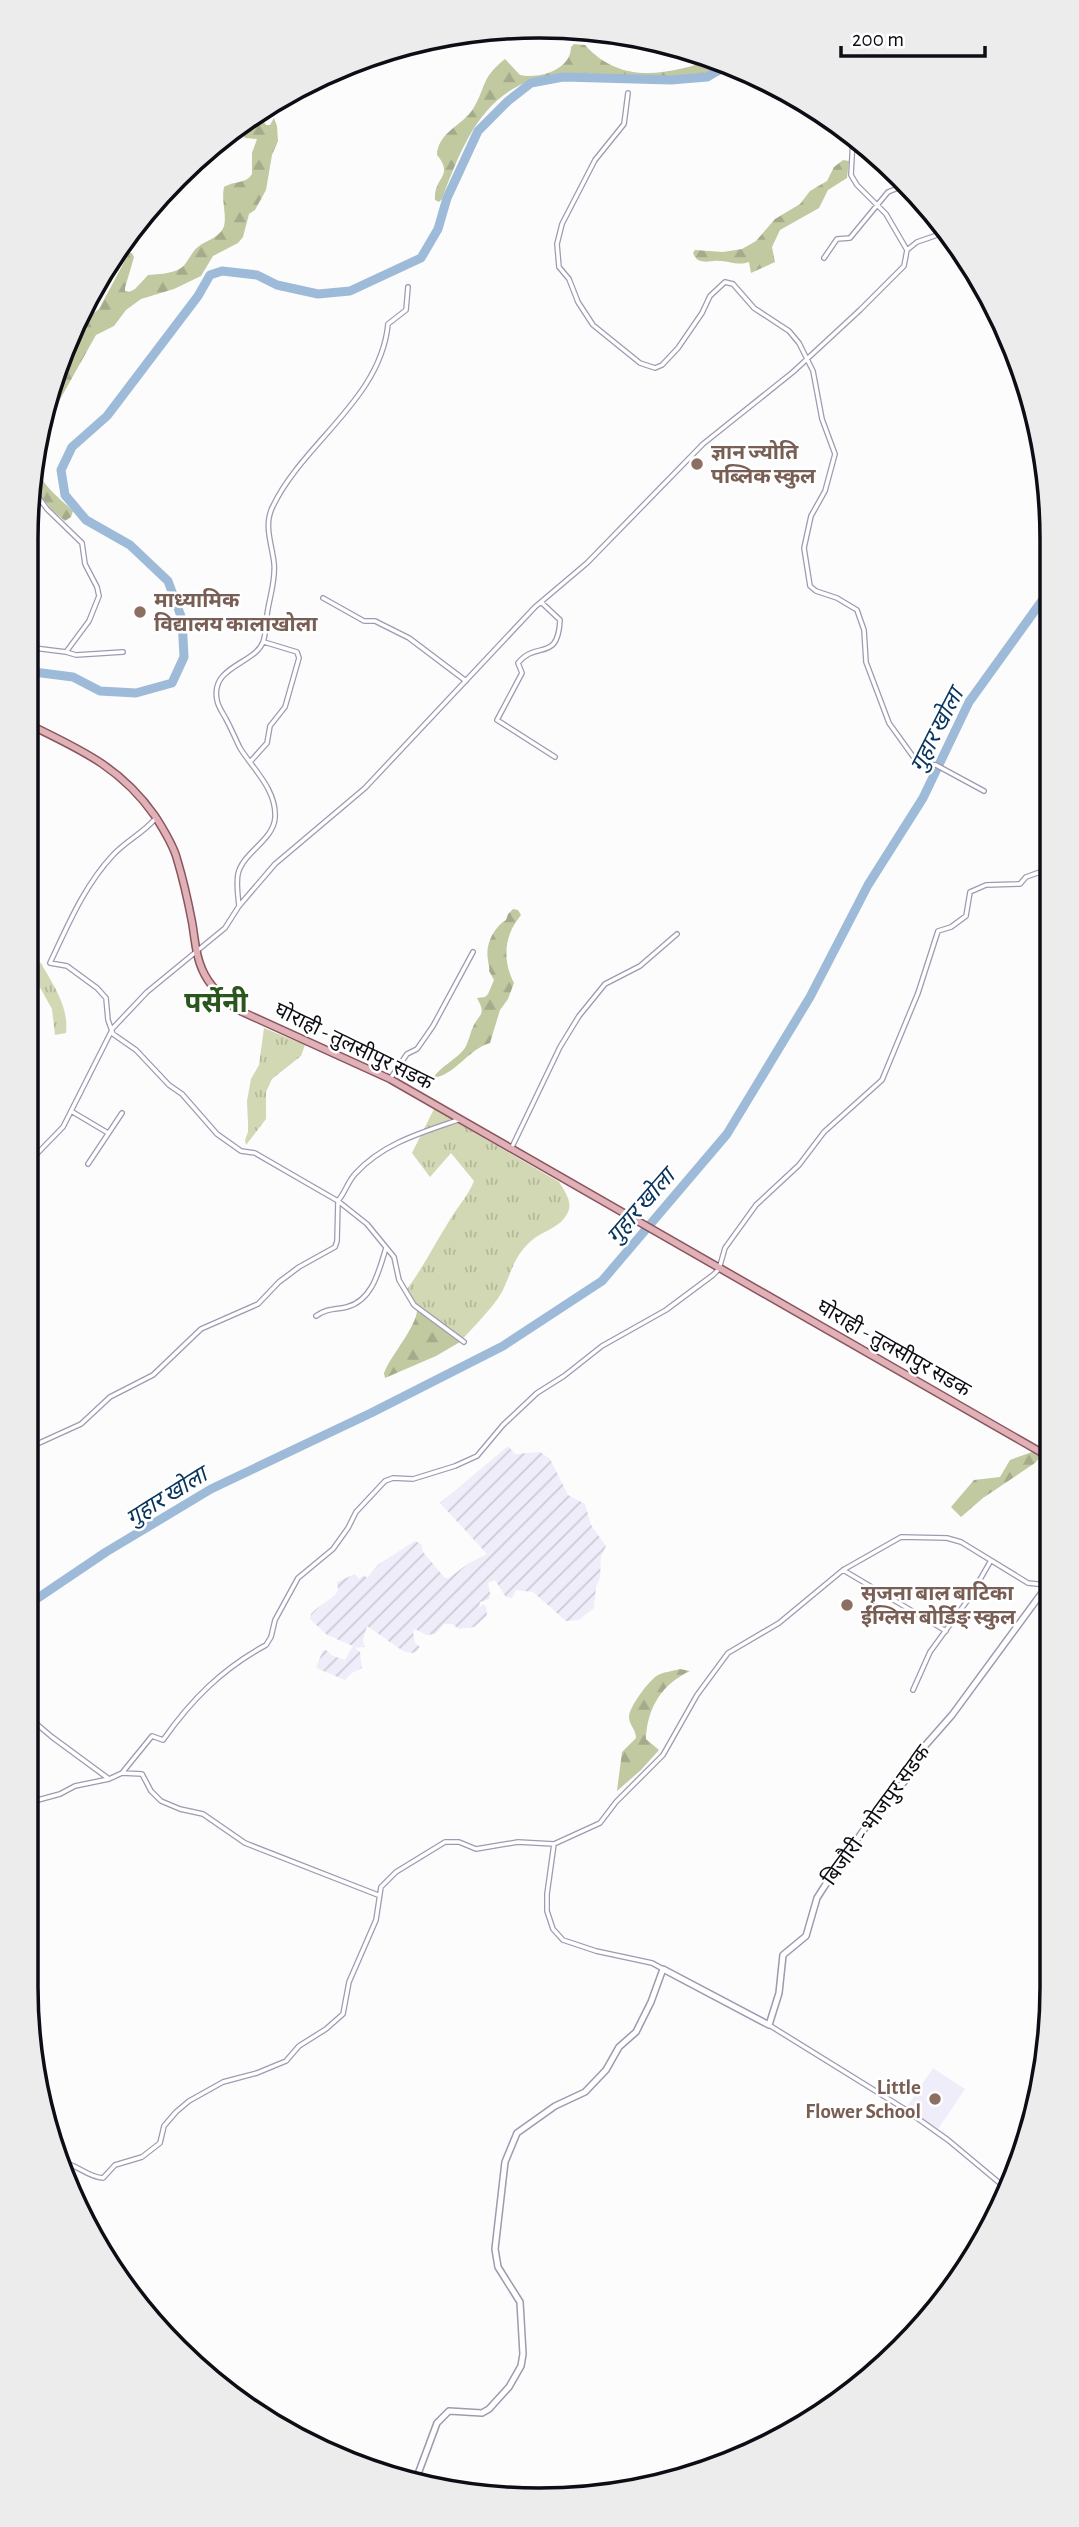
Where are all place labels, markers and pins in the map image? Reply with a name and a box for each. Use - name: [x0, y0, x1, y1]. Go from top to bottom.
- place label: ज्ञान ज्योति पब्लिक स्कुल: [711, 440, 816, 489]
- marker: ज्ञान ज्योति पब्लिक स्कुल: [689, 456, 705, 472]
- place label: माध्यामिक विद्यालय कालाखोला: [154, 588, 318, 635]
- marker: माध्यामिक विद्यालय कालाखोला: [132, 604, 148, 620]
- place label: सृजना बाल बाटिका ईंग्लिस बोर्डिङ् स्कुल: [861, 1581, 1016, 1630]
- marker: सृजना बाल बाटिका ईंग्लिस बोर्डिङ् स्कुल: [839, 1597, 855, 1613]
- place label: Little Flower School: [805, 2077, 921, 2122]
- marker: Little Flower School: [927, 2091, 943, 2107]

